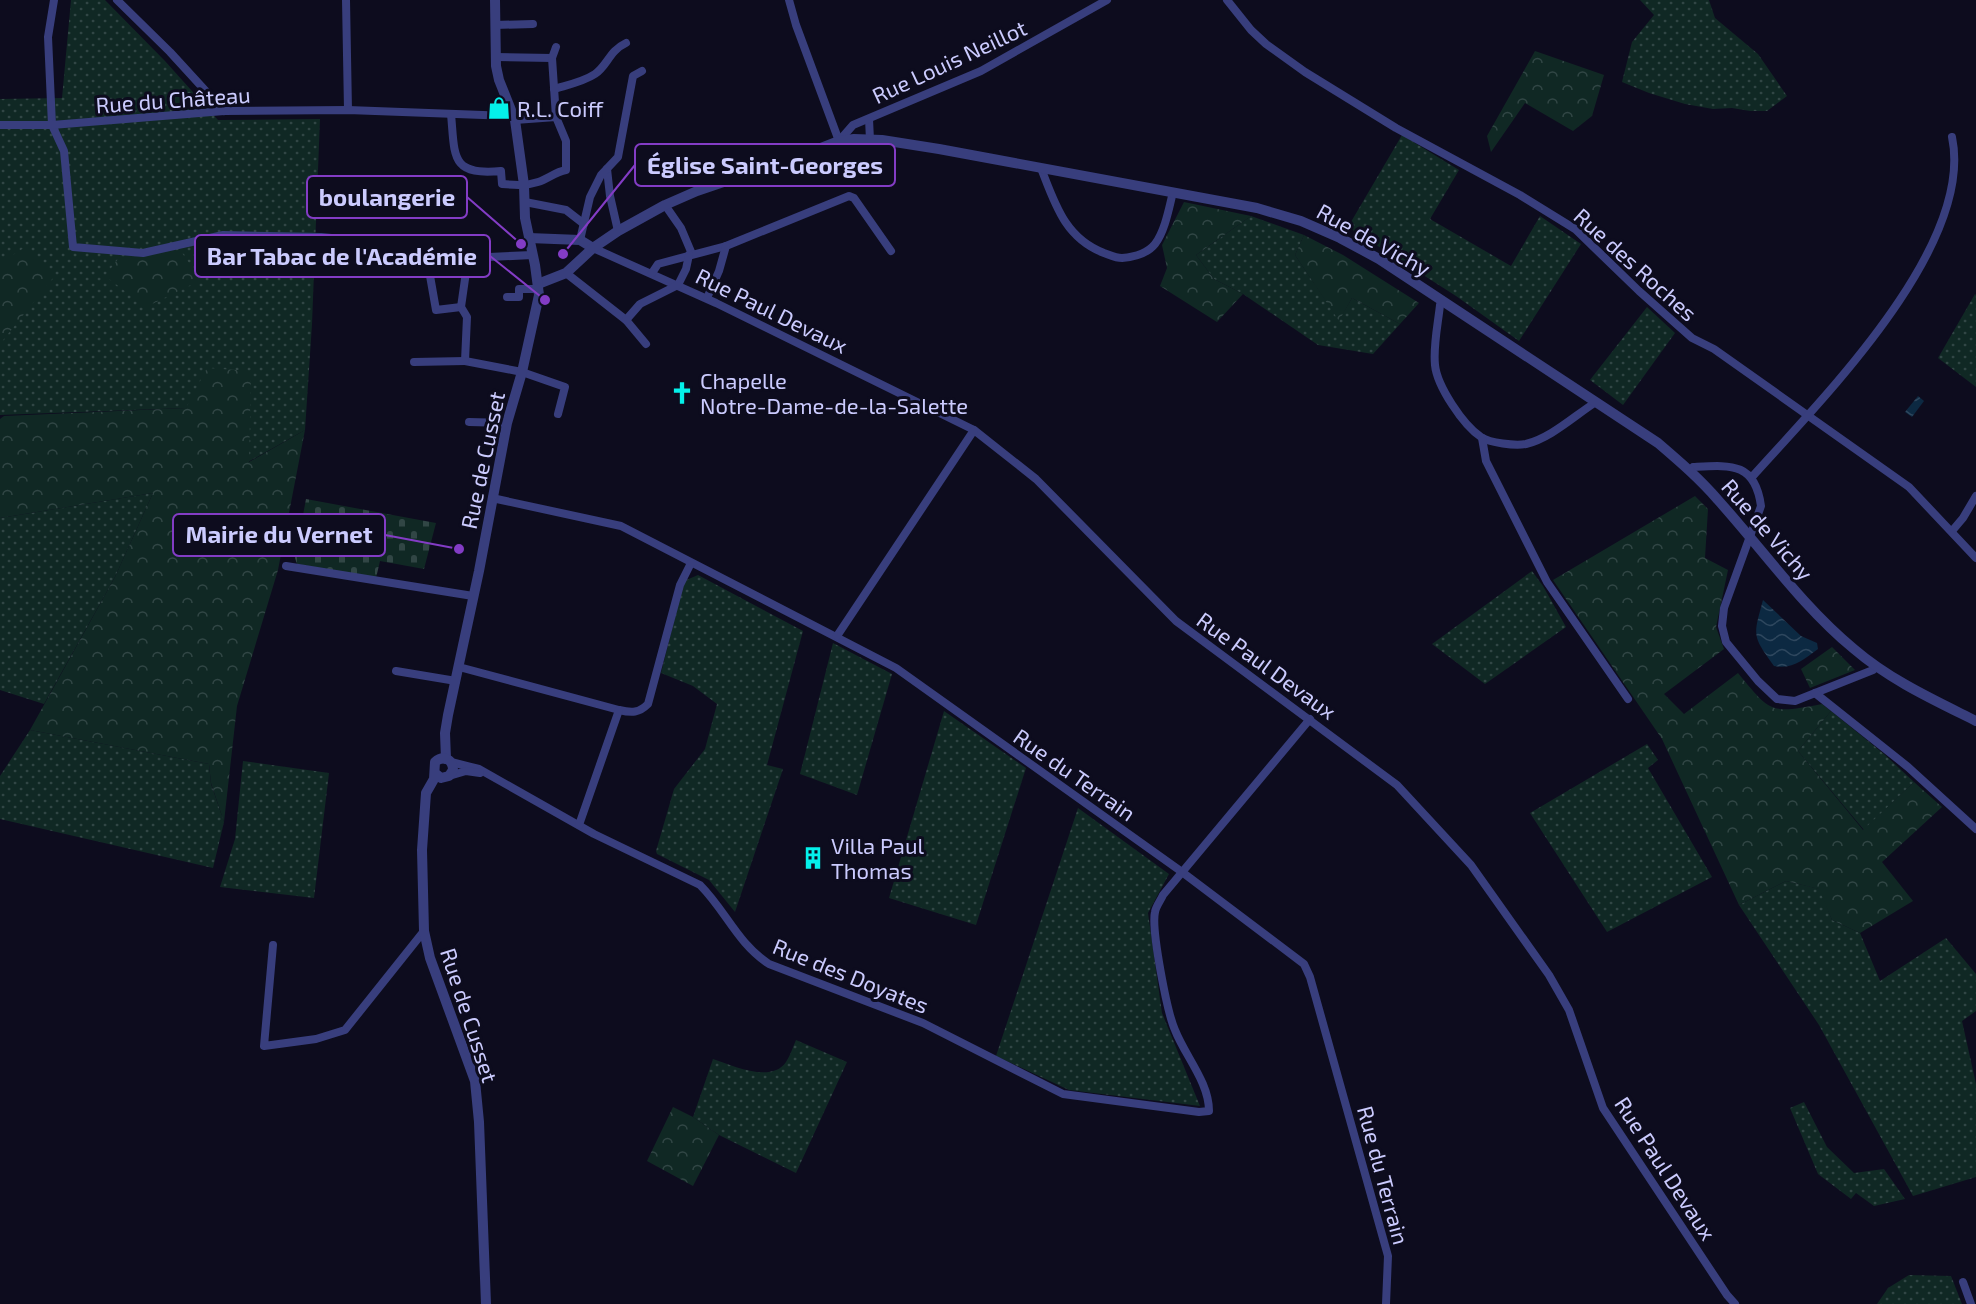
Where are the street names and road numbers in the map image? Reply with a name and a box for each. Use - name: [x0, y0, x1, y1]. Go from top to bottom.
- street label: Rue Louis Neillot: [868, 14, 1030, 108]
- street label: Rue du Château: [95, 81, 251, 117]
- street label: Rue de Vichy: [1313, 197, 1436, 281]
- street label: Rue des Roches: [1569, 202, 1703, 326]
- street label: Rue Paul Devaux: [692, 262, 852, 358]
- street label: Rue de Cusset: [455, 389, 509, 531]
- street label: Rue de Vichy: [1717, 473, 1819, 585]
- street label: Rue Paul Devaux: [1192, 606, 1342, 724]
- street label: Rue du Terrain: [1009, 722, 1141, 826]
- street label: Rue des Doyates: [769, 932, 933, 1018]
- street label: Rue de Cusset: [436, 944, 504, 1086]
- street label: Rue Paul Devaux: [1610, 1092, 1722, 1245]
- street label: Rue du Terrain: [1353, 1103, 1415, 1247]

